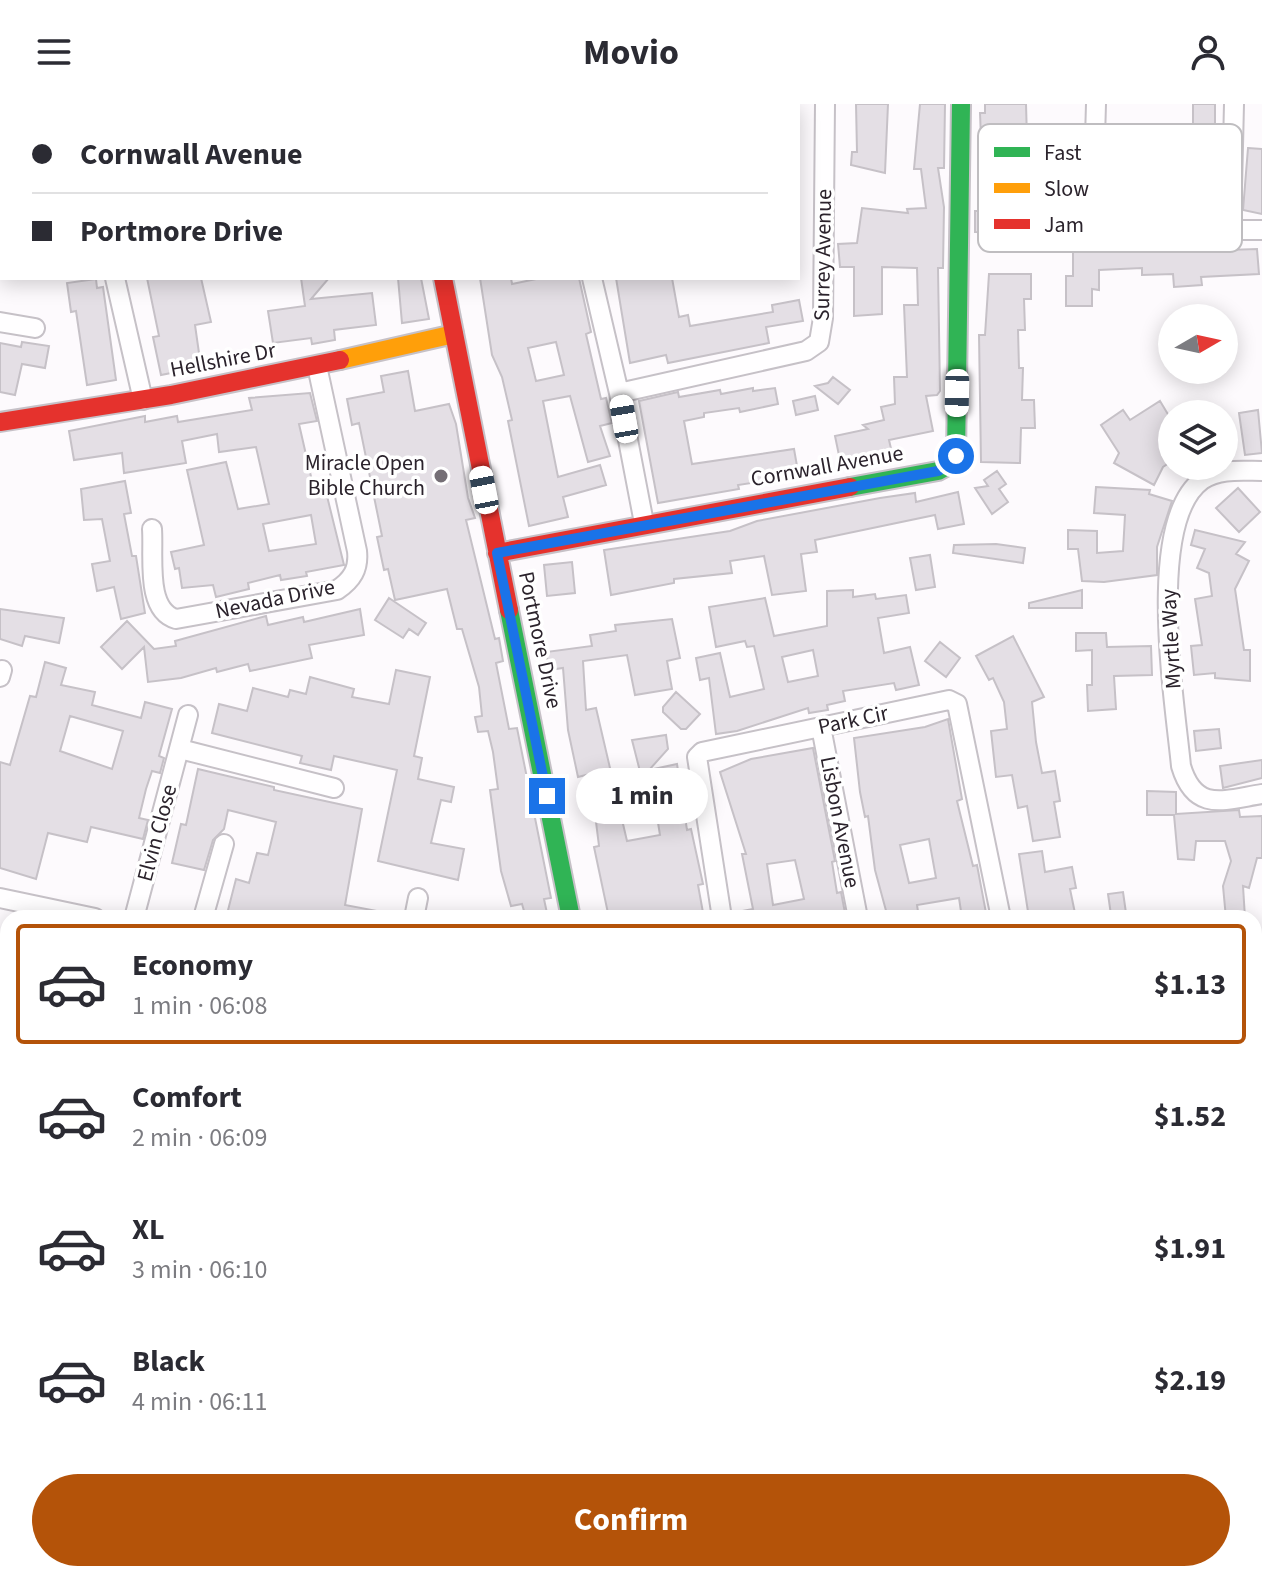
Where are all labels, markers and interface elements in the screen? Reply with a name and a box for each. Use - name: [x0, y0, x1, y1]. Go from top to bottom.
- text: Movio: [583, 27, 679, 78]
- icon: menu: [32, 30, 76, 74]
- icon: person: [1186, 30, 1230, 74]
- legend: [978, 124, 1242, 252]
- text: Cornwall Avenue: [80, 133, 303, 176]
- text: Fast: [1044, 137, 1082, 169]
- text: Slow: [1044, 173, 1089, 205]
- street label: Surrey Avenue: [806, 189, 840, 321]
- text: Jam: [1044, 209, 1084, 241]
- text: Portmore Drive: [80, 210, 283, 253]
- north arrow: [1158, 304, 1238, 384]
- map controls: [1158, 304, 1238, 480]
- street label: Hellshire Dr: [167, 334, 279, 386]
- car: [945, 369, 969, 417]
- car: [608, 393, 640, 445]
- button: layers: [1158, 400, 1238, 480]
- street label: Cornwall Avenue: [748, 437, 906, 495]
- route start: [938, 438, 974, 474]
- place label: Miracle Open Bible Church: [305, 447, 425, 504]
- car: [468, 464, 500, 516]
- marker: Miracle Open Bible Church: [432, 467, 450, 485]
- street label: Portmore Drive: [510, 568, 570, 712]
- street label: Nevada Drive: [212, 571, 338, 627]
- street label: Myrtle Way: [1152, 587, 1190, 690]
- street label: Park Cir: [815, 697, 891, 743]
- street label: Lisbon Avenue: [812, 753, 868, 891]
- callout: 1 min: [575, 768, 707, 824]
- text: 1 min: [610, 777, 674, 814]
- route end: [529, 778, 565, 814]
- street label: Elvin Close: [129, 781, 185, 885]
- text: Economy: [132, 944, 253, 987]
- icon: car: [36, 948, 108, 1020]
- text: $1.13: [1154, 963, 1226, 1006]
- text: 1 min · 06:08: [132, 987, 267, 1024]
- text: Comfort: [132, 1076, 242, 1119]
- icon: car: [36, 1080, 108, 1152]
- text: $1.52: [1154, 1095, 1226, 1138]
- text: 2 min · 06:09: [132, 1119, 267, 1156]
- text: XL: [132, 1208, 165, 1251]
- icon: car: [36, 1212, 108, 1284]
- text: $1.91: [1154, 1227, 1226, 1270]
- text: 3 min · 06:10: [132, 1251, 267, 1288]
- text: Black: [132, 1340, 205, 1383]
- icon: car: [36, 1344, 108, 1416]
- text: $2.19: [1154, 1359, 1226, 1402]
- text: 4 min · 06:11: [132, 1383, 267, 1420]
- button: Confirm: [32, 1474, 1230, 1566]

